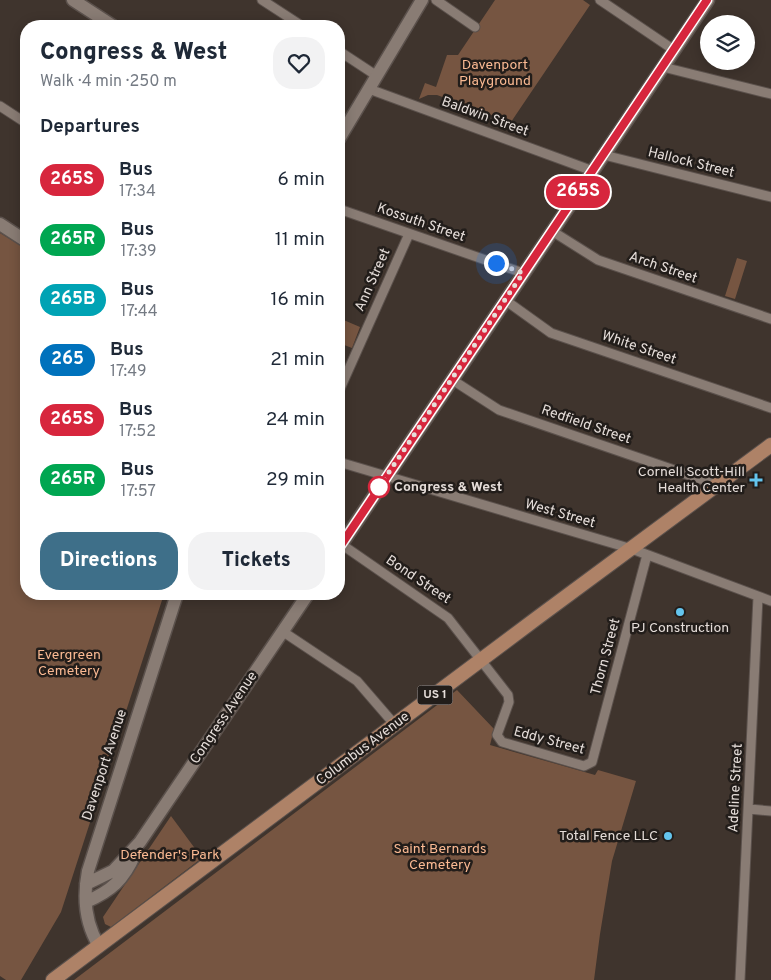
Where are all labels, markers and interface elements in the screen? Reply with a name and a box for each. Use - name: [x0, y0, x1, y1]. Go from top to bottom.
- map controls: [700, 15, 755, 70]
- button: layers: [700, 15, 755, 70]
- button: heart: [273, 37, 325, 89]
- text: Congress & West: [40, 38, 227, 68]
- park label: Davenport Playground: [459, 57, 531, 90]
- text: Walk · 4 min · 250 m: [40, 72, 177, 92]
- street label: Baldwin Street: [439, 93, 531, 141]
- text: Departures: [40, 115, 140, 139]
- street label: Hallock Street: [646, 144, 736, 182]
- text: Bus: [119, 158, 153, 182]
- text: 265S: [50, 168, 94, 191]
- text: 6 min: [278, 168, 325, 192]
- line badge: 265S: [543, 176, 613, 208]
- text: 265S: [556, 180, 600, 203]
- text: 17:34: [119, 182, 156, 202]
- street label: Kossuth Street: [375, 200, 467, 246]
- text: Bus: [120, 218, 154, 242]
- text: 265R: [50, 228, 95, 251]
- text: 11 min: [275, 228, 325, 252]
- text: 17:39: [120, 242, 157, 262]
- street label: Ann Street: [352, 246, 394, 314]
- street label: Arch Street: [627, 248, 699, 288]
- your location: [484, 251, 509, 276]
- text: Bus: [121, 278, 154, 302]
- text: 265B: [50, 288, 96, 311]
- text: 16 min: [270, 288, 325, 312]
- text: 17:44: [121, 302, 158, 322]
- street label: White Street: [599, 327, 679, 369]
- text: Bus: [110, 338, 144, 362]
- text: 265: [51, 348, 84, 371]
- text: 21 min: [270, 348, 325, 372]
- text: 17:49: [110, 362, 146, 382]
- text: Bus: [119, 398, 153, 422]
- street label: Redfield Street: [539, 402, 633, 448]
- text: 265S: [50, 408, 94, 431]
- text: 24 min: [266, 408, 325, 432]
- text: 17:52: [119, 422, 156, 442]
- text: Bus: [120, 458, 154, 482]
- place label: Cornell Scott-Hill Health Center: [638, 464, 746, 497]
- text: 265R: [50, 468, 95, 491]
- text: 29 min: [266, 468, 325, 492]
- marker: Cornell Scott-Hill Health Center: [749, 473, 763, 487]
- marker: Congress & West: [368, 476, 390, 498]
- place label: Congress & West: [394, 479, 502, 496]
- text: 17:57: [120, 482, 156, 502]
- street label: West Street: [523, 496, 597, 532]
- button: Directions: [40, 532, 178, 590]
- button: Tickets: [188, 532, 325, 590]
- street label: Bond Street: [382, 552, 454, 608]
- marker: PJ Construction: [674, 606, 686, 618]
- street label: Thorn Street: [588, 617, 624, 697]
- place label: PJ Construction: [631, 620, 729, 637]
- park label: Evergreen Cemetery: [37, 647, 101, 680]
- street label: Congress Avenue: [187, 668, 261, 768]
- road number: US 1: [418, 686, 452, 704]
- street label: Davenport Avenue: [79, 707, 131, 823]
- street label: Columbus Avenue: [313, 708, 413, 790]
- street label: Eddy Street: [512, 723, 586, 759]
- street label: Adeline Street: [725, 743, 747, 833]
- place label: Total Fence LLC: [559, 828, 658, 845]
- marker: Total Fence LLC: [662, 830, 674, 842]
- park label: Saint Bernards Cemetery: [394, 841, 486, 874]
- park label: Defender's Park: [120, 847, 220, 864]

